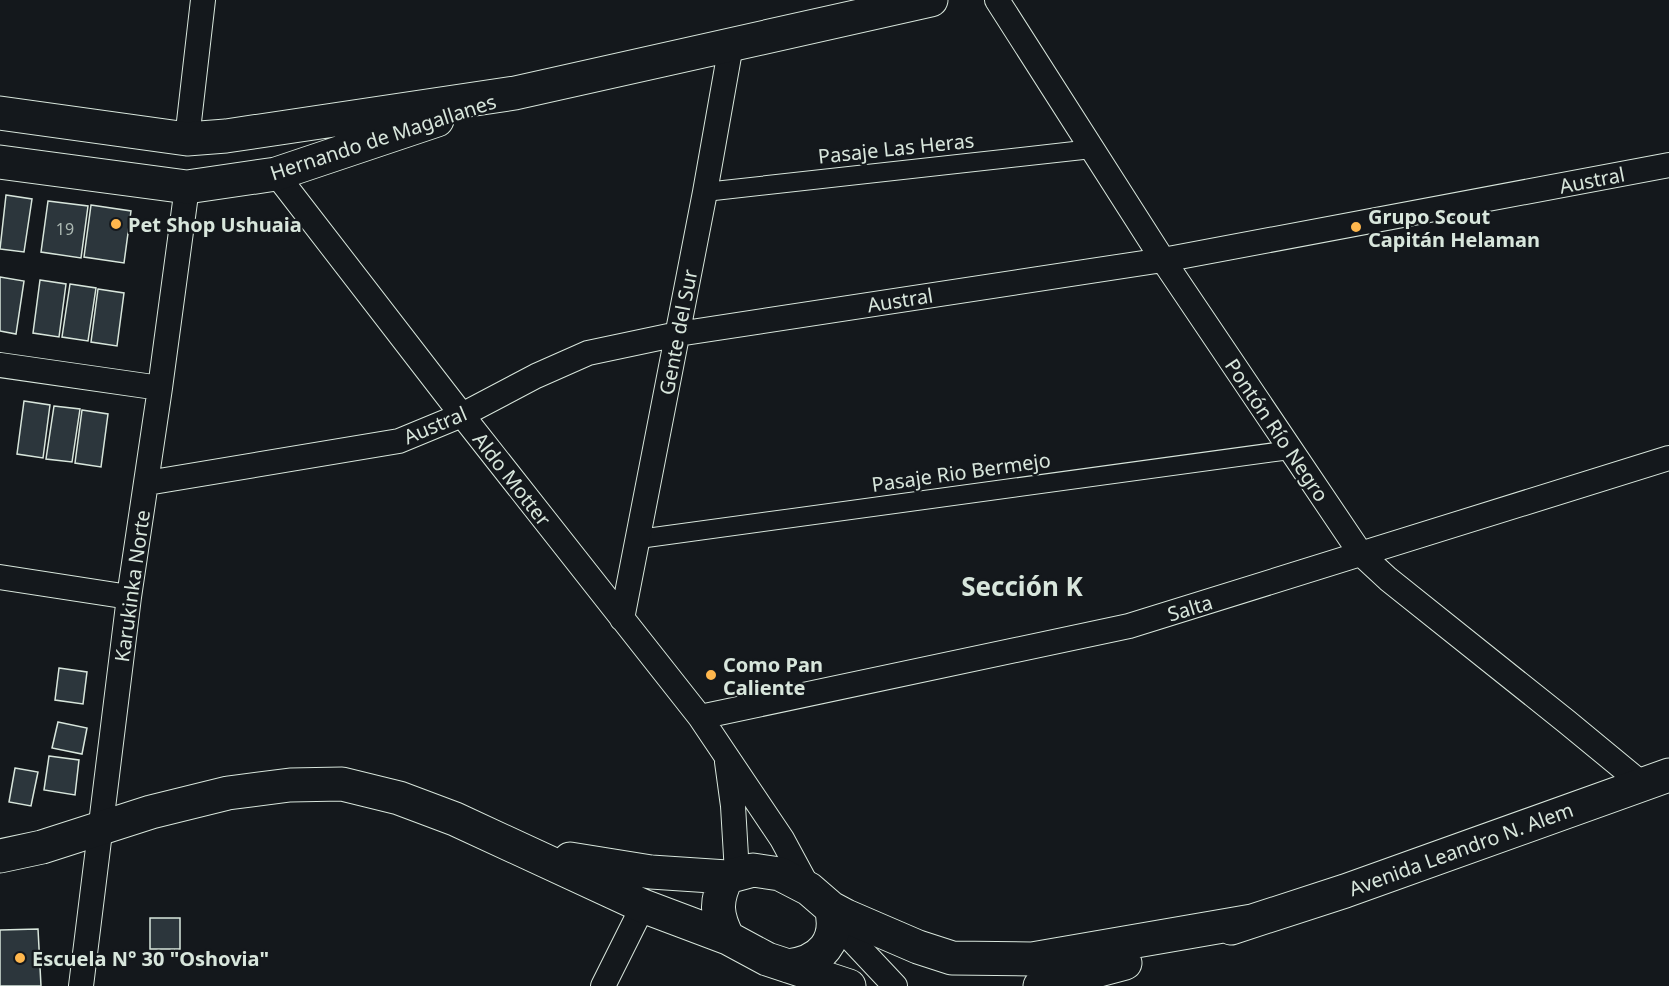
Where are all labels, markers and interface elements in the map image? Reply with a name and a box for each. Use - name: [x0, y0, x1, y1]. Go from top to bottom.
- street label: Hernando de Magallanes: [266, 88, 500, 186]
- street label: Pasaje Las Heras: [817, 126, 975, 170]
- street label: Austral: [1557, 160, 1627, 200]
- place label: Grupo Scout Capitán Helaman: [1368, 203, 1540, 253]
- place label: Pet Shop Ushuaia: [128, 211, 302, 238]
- marker: Pet Shop Ushuaia: [109, 217, 123, 231]
- house number: 19: [56, 218, 74, 240]
- marker: Grupo Scout Capitán Helaman: [1349, 220, 1363, 234]
- street label: Gente del Sur: [653, 267, 703, 397]
- street label: Austral: [865, 281, 935, 319]
- street label: Pontón Río Negro: [1219, 353, 1335, 507]
- street label: Austral: [399, 400, 471, 450]
- street label: Aldo Motter: [467, 427, 557, 531]
- street label: Pasaje Rio Bermejo: [870, 446, 1052, 498]
- street label: Karukinka Norte: [108, 508, 156, 664]
- district label: Sección K: [961, 568, 1084, 604]
- street label: Salta: [1164, 588, 1216, 628]
- place label: Como Pan Caliente: [723, 651, 823, 701]
- marker: Como Pan Caliente: [704, 668, 718, 682]
- street label: Avenida Leandro N. Alem: [1345, 796, 1577, 902]
- place label: Escuela N° 30 "Oshovia": [32, 945, 269, 972]
- marker: Escuela N° 30 "Oshovia": [13, 951, 27, 965]

